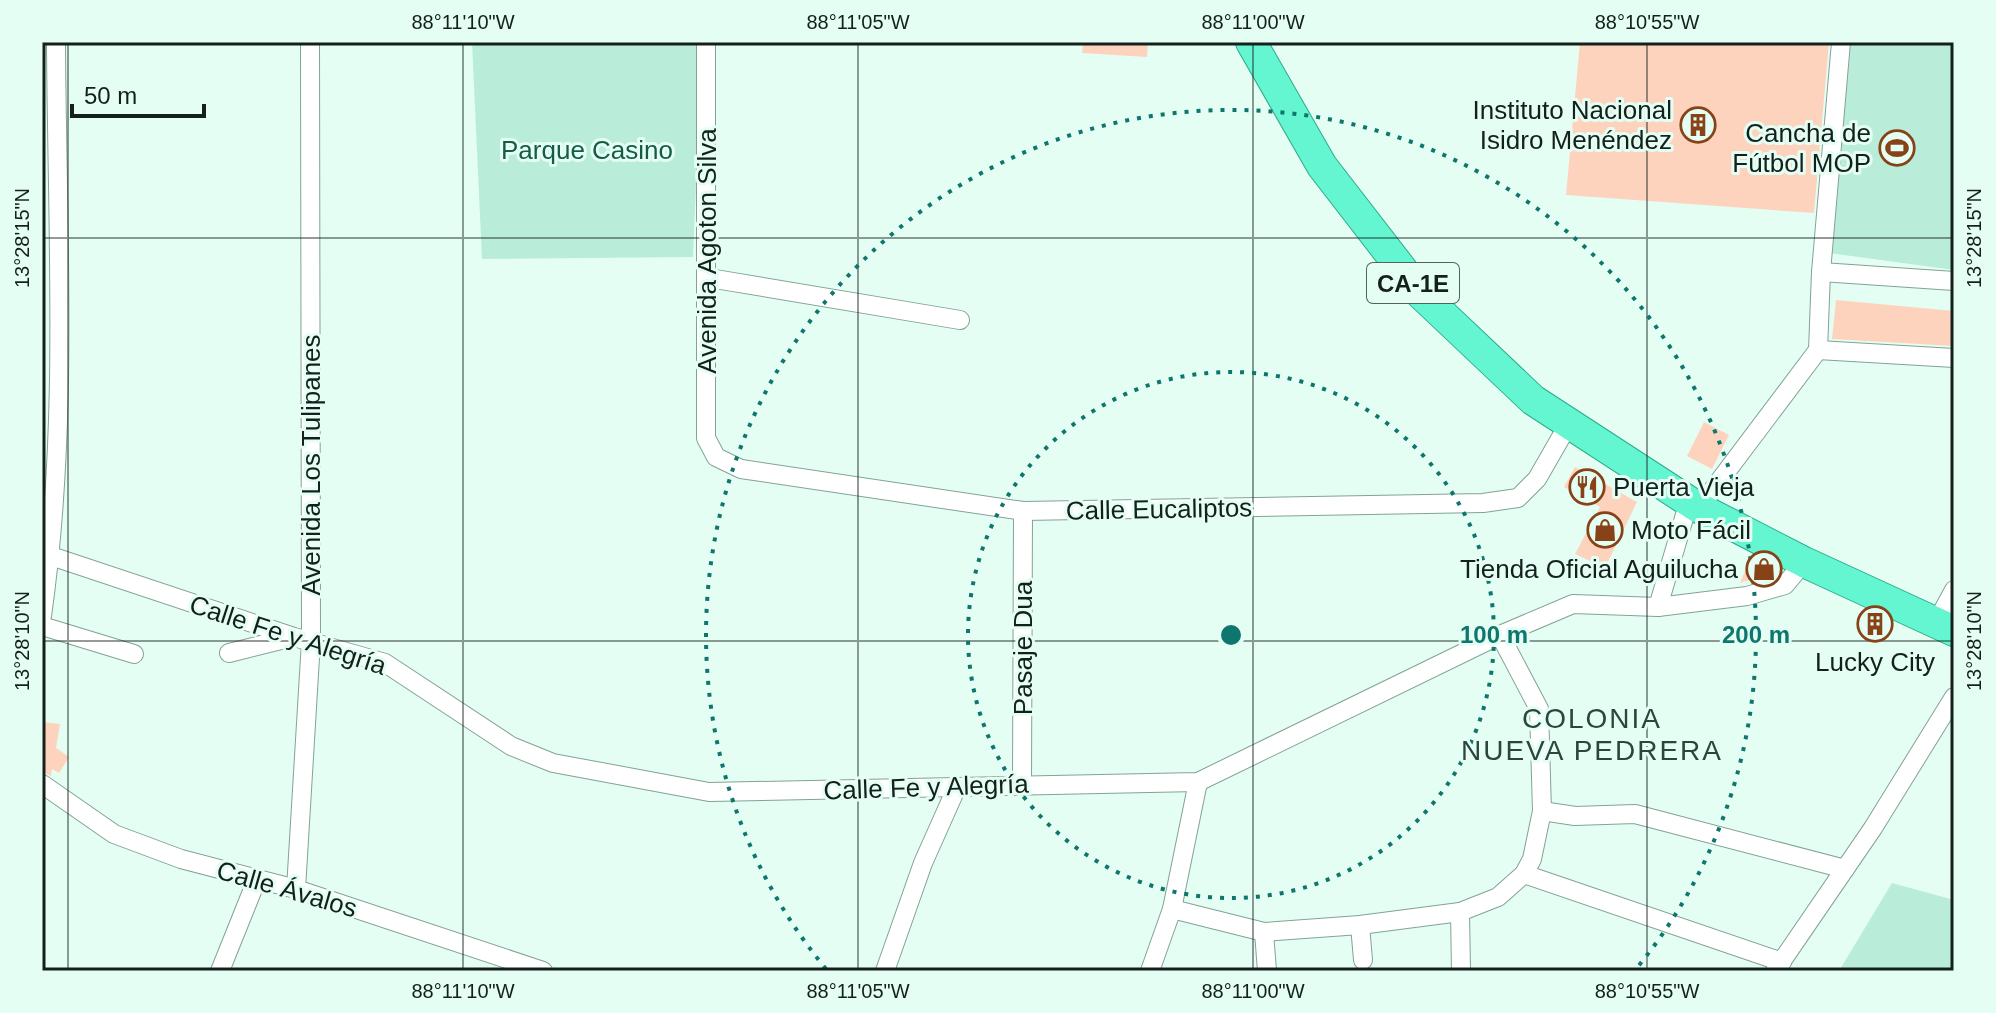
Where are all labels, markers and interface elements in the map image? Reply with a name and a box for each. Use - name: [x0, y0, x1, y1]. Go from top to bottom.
- text: 88°11'10"W: [411, 11, 515, 33]
- text: 88°11'05"W: [806, 11, 910, 33]
- text: 88°11'00"W: [1201, 11, 1305, 33]
- text: 88°10'55"W: [1595, 11, 1699, 33]
- scale bar: [72, 68, 204, 118]
- text: 50 m: [84, 82, 137, 109]
- place label: Instituto Nacional Isidro Menéndez: [1473, 95, 1672, 155]
- building icon: Instituto Nacional Isidro Menéndez: [1679, 106, 1717, 144]
- place label: Cancha de Fútbol MOP: [1732, 118, 1871, 178]
- street label: Avenida Agoton Silva: [692, 128, 722, 374]
- sports icon: Cancha de Fútbol MOP: [1878, 129, 1916, 167]
- park label: Parque Casino: [501, 135, 673, 165]
- text: 13°28'15"N: [11, 188, 33, 288]
- text: 13°28'15"N: [1963, 188, 1985, 288]
- road number: CA-1E: [1367, 263, 1459, 303]
- street label: Avenida Los Tulipanes: [296, 334, 326, 596]
- restaurant icon: Puerta Vieja: [1568, 468, 1606, 506]
- place label: Puerta Vieja: [1613, 472, 1755, 502]
- street label: Calle Eucaliptos: [1066, 492, 1252, 526]
- shop icon: Moto Fácil: [1586, 511, 1624, 549]
- place label: Moto Fácil: [1631, 515, 1751, 545]
- shop icon: Tienda Oficial Aguilucha: [1745, 550, 1783, 588]
- place label: Tienda Oficial Aguilucha: [1460, 554, 1739, 584]
- street label: Pasaje Dua: [1008, 580, 1038, 715]
- street label: Calle Fe y Alegría: [186, 589, 391, 681]
- text: 13°28'10"N: [11, 591, 33, 691]
- text: 13°28'10"N: [1963, 591, 1985, 691]
- building icon: Lucky City: [1856, 605, 1894, 643]
- centre of rings: [1217, 621, 1245, 649]
- text: 100 m: [1460, 621, 1528, 648]
- text: 200 m: [1722, 621, 1790, 648]
- place label: Lucky City: [1815, 647, 1935, 677]
- district label: COLONIA NUEVA PEDRERA: [1461, 703, 1723, 766]
- street label: Calle Fe y Alegría: [823, 768, 1030, 806]
- street label: Calle Ávalos: [213, 855, 361, 923]
- text: 88°11'10"W: [411, 980, 515, 1002]
- text: 88°11'05"W: [806, 980, 910, 1002]
- text: 88°11'00"W: [1201, 980, 1305, 1002]
- text: 88°10'55"W: [1595, 980, 1699, 1002]

